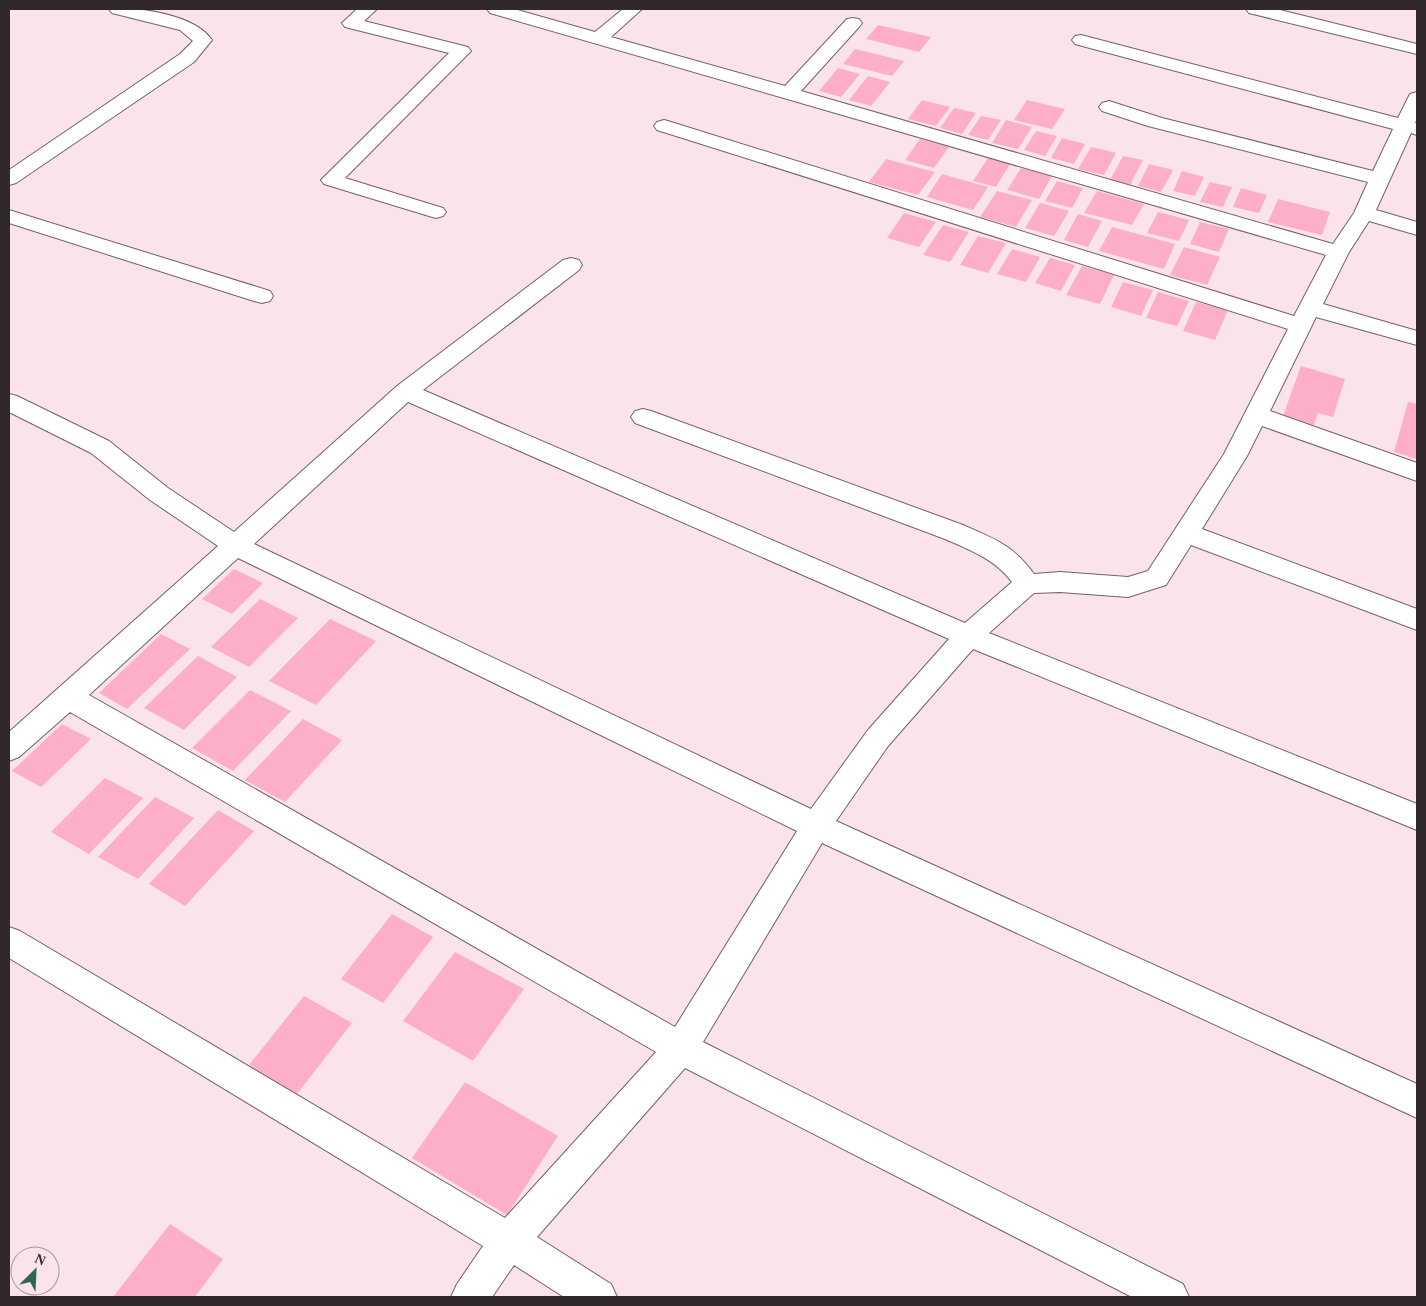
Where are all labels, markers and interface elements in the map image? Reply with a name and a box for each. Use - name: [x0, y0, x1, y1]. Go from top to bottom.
- north arrow: [10, 1246, 60, 1296]
- text: N: [32, 1251, 48, 1268]

